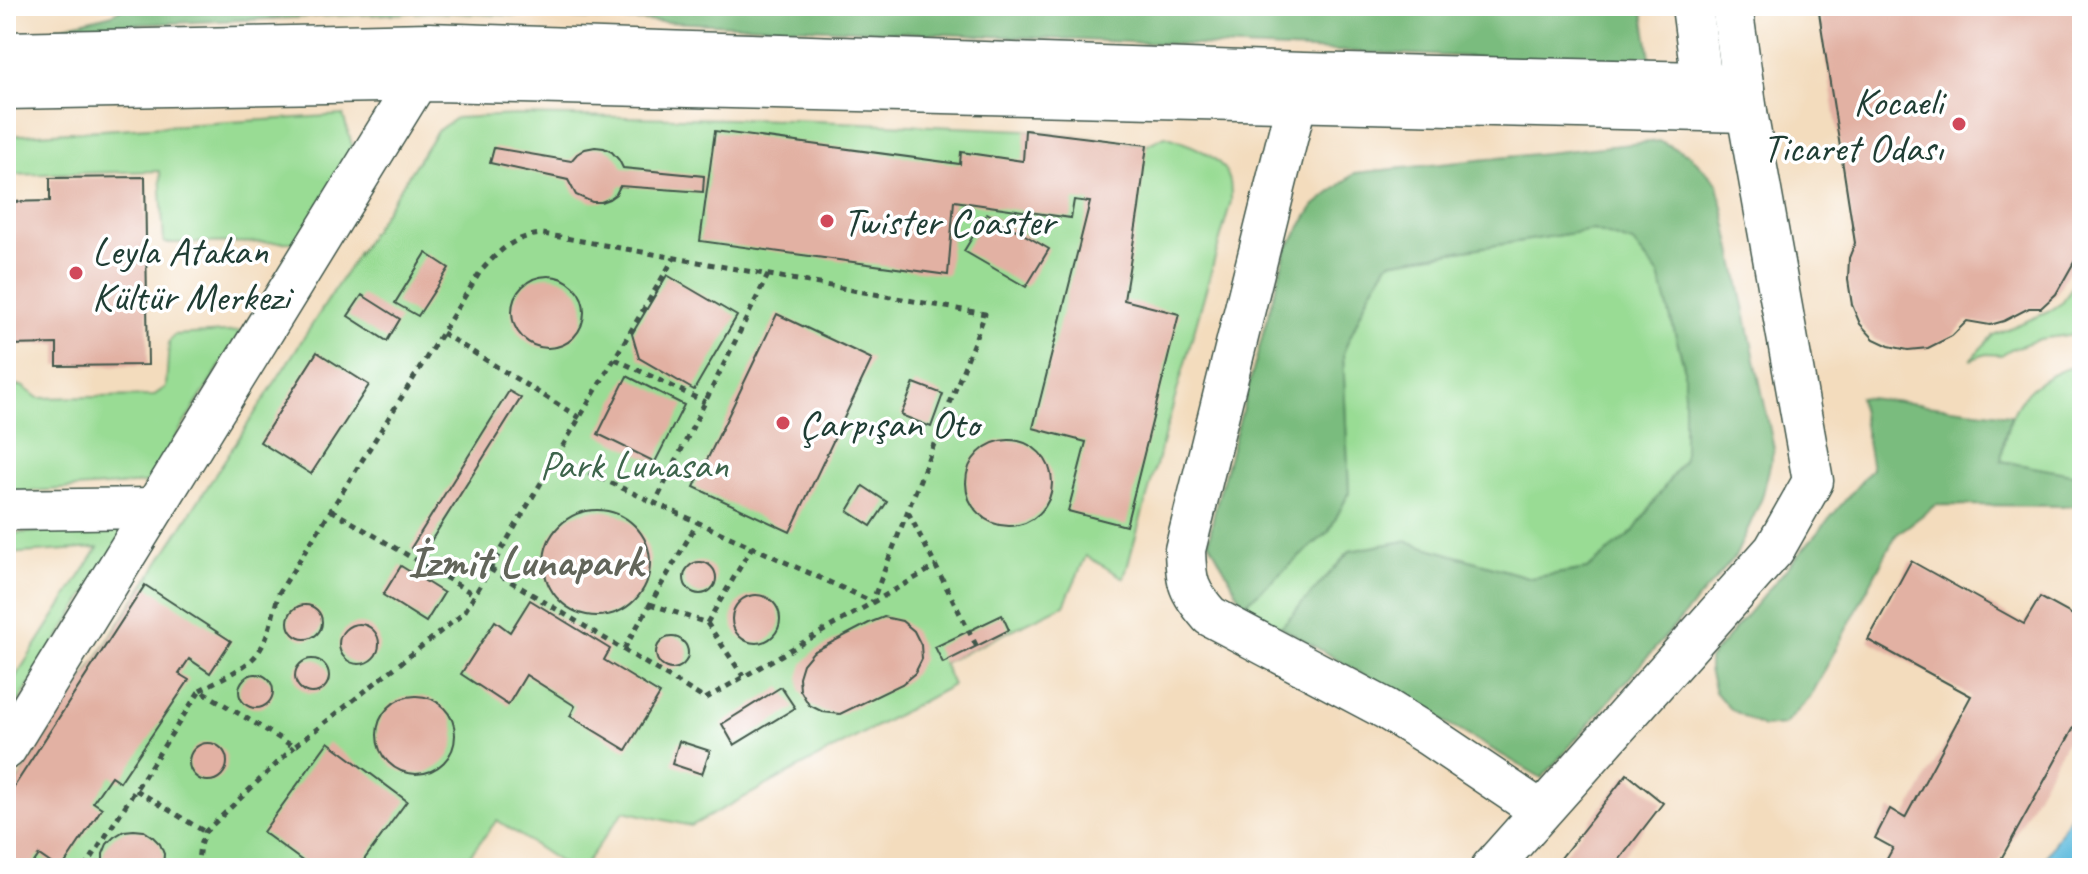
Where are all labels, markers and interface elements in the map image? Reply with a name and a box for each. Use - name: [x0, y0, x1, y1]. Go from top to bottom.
- place label: Kocaeli Ticaret Odası: [1762, 77, 1948, 173]
- marker: Kocaeli Ticaret Odası: [1950, 115, 1968, 133]
- place label: Twister Coaster: [843, 197, 1058, 247]
- marker: Twister Coaster: [818, 212, 836, 230]
- place label: Leyla Atakan Kültür Merkezi: [92, 226, 294, 322]
- marker: Leyla Atakan Kültür Merkezi: [67, 264, 85, 282]
- place label: Çarpışan Oto: [799, 399, 983, 449]
- marker: Çarpışan Oto: [774, 414, 792, 432]
- park label: Park Lunasan: [540, 440, 729, 490]
- district label: İzmit Lunapark: [408, 534, 646, 589]

